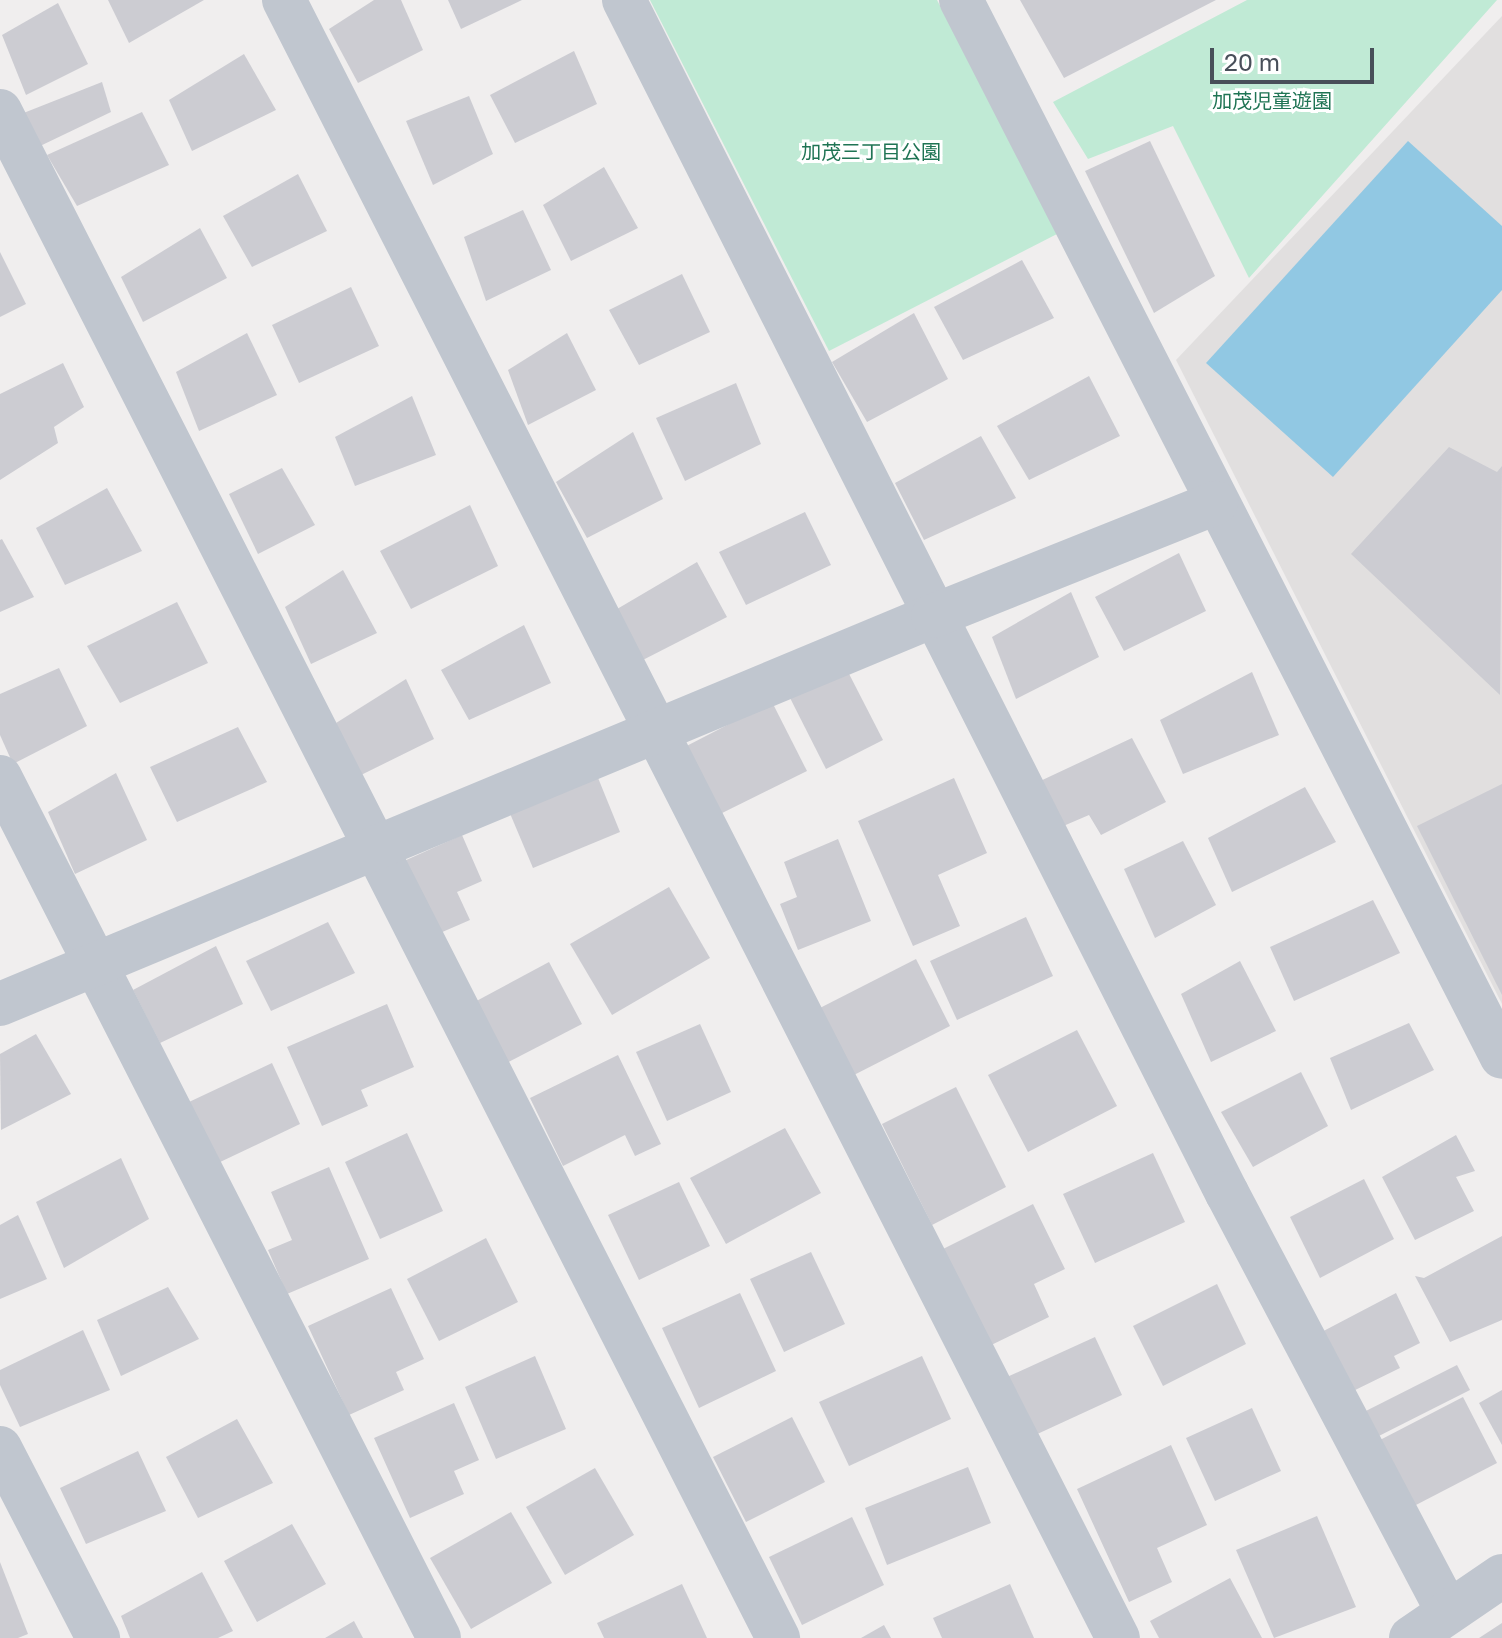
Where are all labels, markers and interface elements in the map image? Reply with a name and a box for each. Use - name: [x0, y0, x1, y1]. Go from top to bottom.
- scale bar: [1214, 32, 1378, 82]
- text: 20 m: [1224, 47, 1280, 76]
- park label: 加茂児童遊園: [1212, 88, 1332, 112]
- park label: 加茂三丁目公園: [801, 139, 941, 163]

